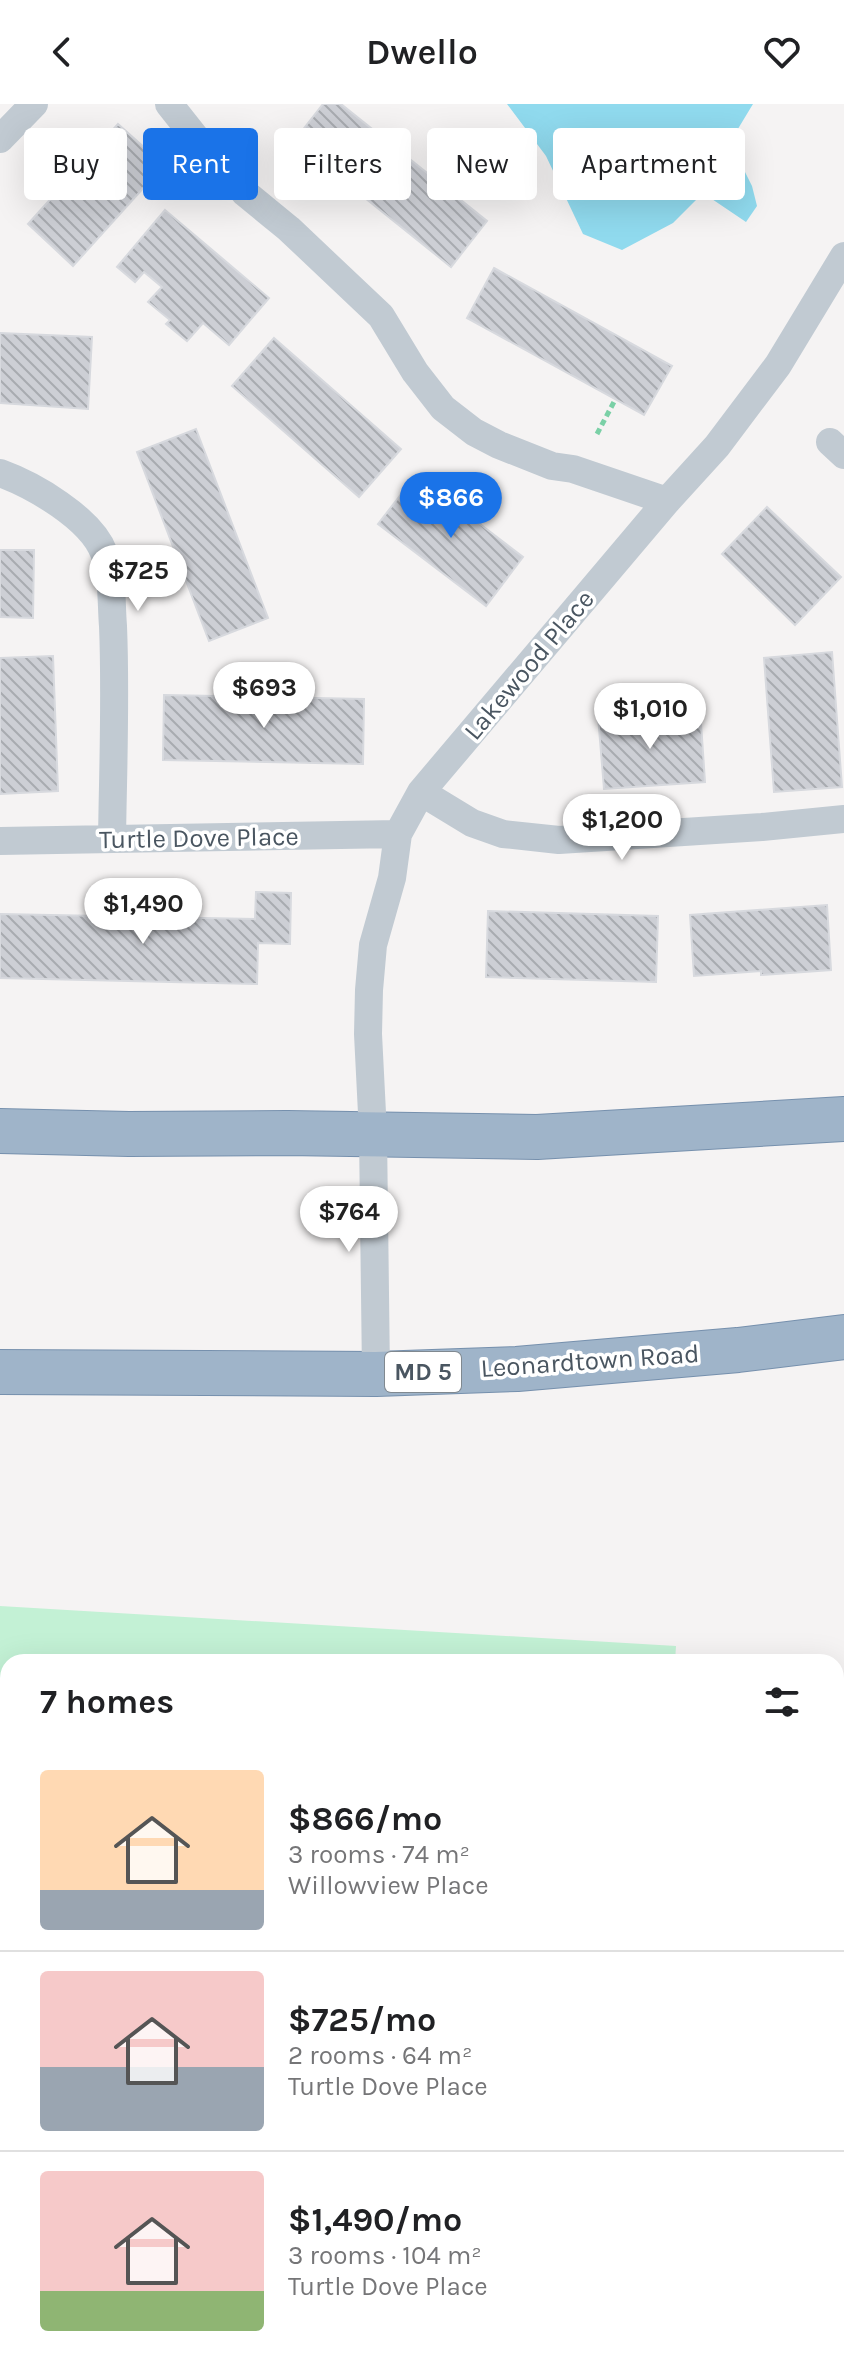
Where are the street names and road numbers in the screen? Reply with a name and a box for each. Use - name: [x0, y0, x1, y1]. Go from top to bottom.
- street label: Lakewood Place: [457, 584, 601, 746]
- street label: Turtle Dove Place: [99, 821, 299, 855]
- street label: Leonardtown Road: [480, 1338, 700, 1384]
- road number: MD 5: [385, 1352, 461, 1392]

